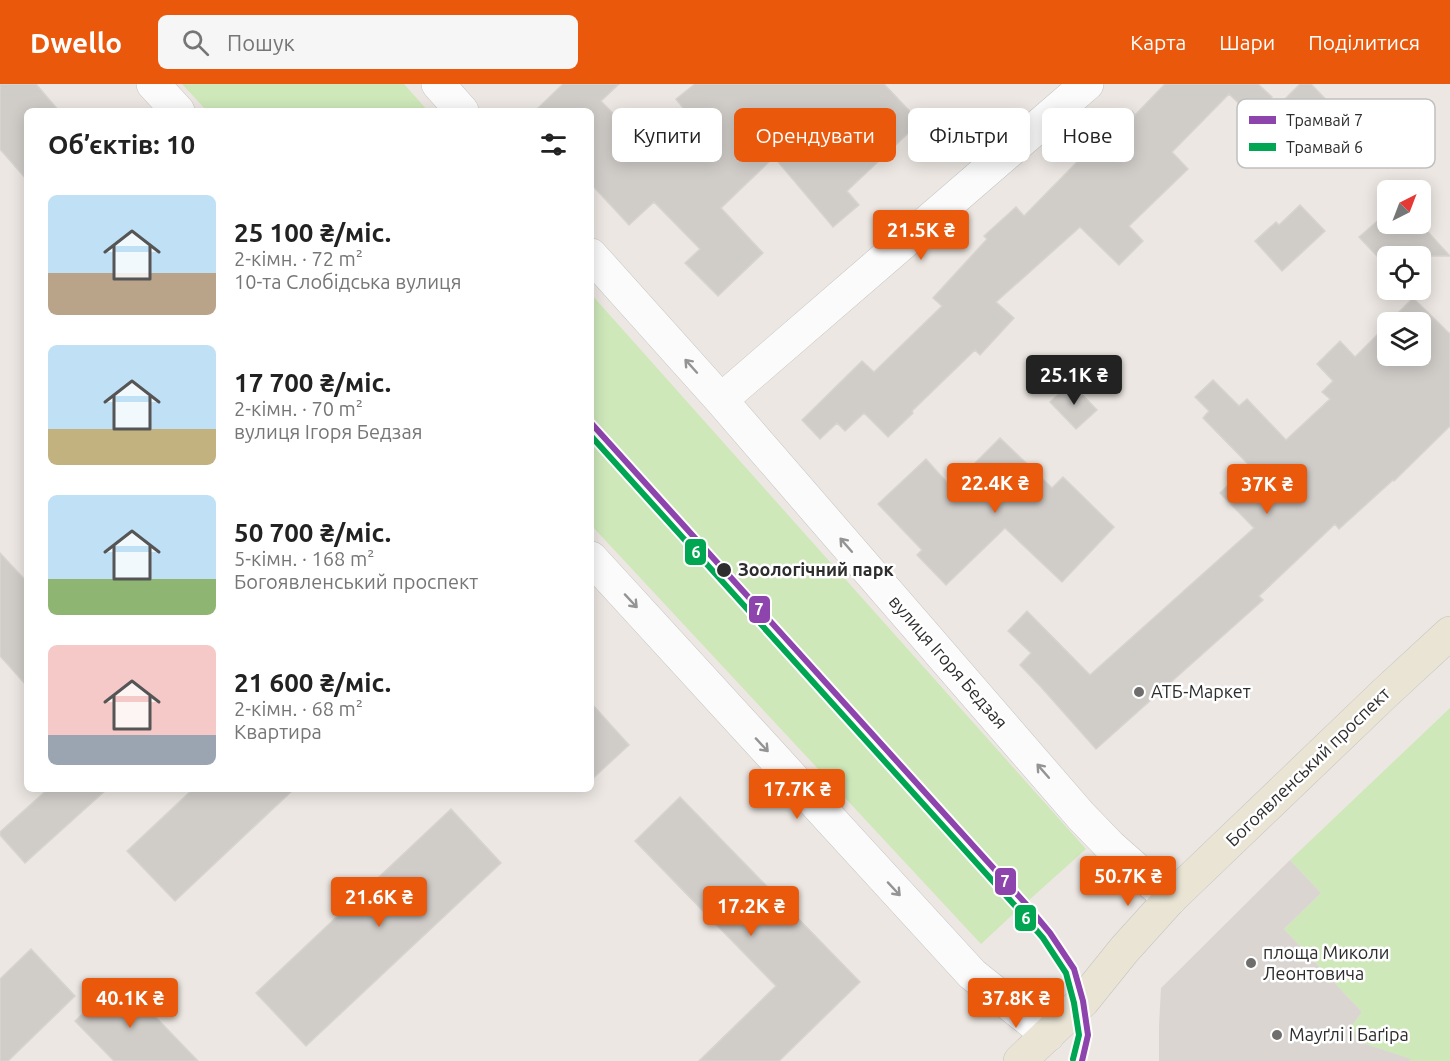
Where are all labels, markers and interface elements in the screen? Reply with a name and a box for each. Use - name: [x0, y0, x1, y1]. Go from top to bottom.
- search box: [158, 15, 578, 69]
- icon: search: [179, 26, 212, 59]
- text: Dwello: [30, 27, 122, 58]
- text: Пошук: [227, 30, 295, 55]
- text: Карта: [1130, 30, 1186, 54]
- text: Шари: [1219, 30, 1275, 54]
- text: Поділитися: [1308, 30, 1420, 54]
- legend: [1237, 99, 1435, 168]
- chip: Купити: [612, 108, 722, 162]
- chip: Орендувати: [734, 108, 896, 162]
- chip: Фільтри: [908, 108, 1030, 162]
- chip: Нове: [1042, 108, 1134, 162]
- text: Трамвай 7: [1286, 111, 1363, 129]
- icon: filters: [537, 128, 570, 161]
- text: Об’єктів: 10: [48, 130, 195, 159]
- text: Трамвай 6: [1286, 138, 1363, 156]
- north arrow: [1377, 180, 1431, 234]
- map controls: [1377, 180, 1431, 366]
- pin: 21.5K ₴: [866, 210, 976, 261]
- text: 25 100 ₴/міс.: [234, 218, 391, 247]
- text: 21.5K ₴: [887, 218, 955, 241]
- icon: home: [96, 219, 168, 291]
- button: locate: [1377, 246, 1431, 300]
- text: 2-кімн. · 72 m²: [234, 247, 363, 270]
- text: 10-та Слобідська вулиця: [234, 270, 461, 293]
- button: layers: [1377, 312, 1431, 366]
- pin: 25.1K ₴: [1019, 355, 1129, 406]
- one-way arrow: [684, 359, 698, 374]
- text: 25.1K ₴: [1040, 363, 1108, 386]
- text: 17 700 ₴/міс.: [234, 368, 391, 397]
- icon: home: [96, 369, 168, 441]
- text: 2-кімн. · 70 m²: [234, 397, 363, 420]
- text: вулиця Ігоря Бедзая: [234, 420, 422, 443]
- pin: 22.4K ₴: [940, 463, 1050, 514]
- pin: 37K ₴: [1225, 464, 1309, 515]
- text: 22.4K ₴: [961, 471, 1029, 494]
- text: 37K ₴: [1241, 472, 1293, 495]
- text: 50 700 ₴/міс.: [234, 518, 391, 547]
- icon: home: [96, 519, 168, 591]
- one-way arrow: [840, 537, 853, 553]
- line badge: 6: [684, 538, 707, 566]
- text: 6: [691, 543, 701, 561]
- text: 5-кімн. · 168 m²: [234, 547, 374, 570]
- place label: Зоологічний парк: [738, 559, 894, 579]
- marker: Зоологічний парк: [715, 561, 733, 579]
- text: Богоявленський проспект: [234, 570, 478, 593]
- street label: вулиця Ігоря Бедзая: [886, 591, 1012, 732]
- one-way arrow: [623, 594, 638, 609]
- line badge: 7: [748, 595, 771, 624]
- text: 7: [754, 600, 764, 618]
- text: 21 600 ₴/міс.: [234, 668, 391, 697]
- icon: home: [96, 669, 168, 741]
- place label: АТБ-Маркет: [1151, 681, 1251, 701]
- street label: Богоявленський проспект: [1221, 683, 1393, 850]
- marker: АТБ-Маркет: [1132, 685, 1146, 699]
- text: 2-кімн. · 68 m²: [234, 697, 363, 720]
- text: Квартира: [234, 720, 322, 743]
- one-way arrow: [755, 737, 769, 752]
- one-way arrow: [1036, 764, 1050, 779]
- pin: 17.7K ₴: [742, 769, 852, 820]
- text: 17.7K ₴: [763, 777, 831, 800]
- pin: 50.7K ₴: [1073, 856, 1183, 907]
- text: 50.7K ₴: [1094, 864, 1162, 887]
- line badge: 7: [994, 867, 1017, 896]
- text: 7: [1000, 872, 1010, 890]
- pin: 21.6K ₴: [324, 877, 434, 928]
- one-way arrow: [887, 881, 901, 896]
- text: 21.6K ₴: [345, 885, 413, 908]
- pin: 17.2K ₴: [696, 886, 806, 937]
- text: 17.2K ₴: [717, 894, 785, 917]
- line badge: 6: [1014, 904, 1037, 932]
- text: 6: [1021, 909, 1031, 927]
- place label: площа Миколи Леонтовича: [1263, 942, 1389, 983]
- marker: площа Миколи Леонтовича: [1244, 956, 1258, 970]
- pin: 40.1K ₴: [75, 978, 185, 1029]
- pin: 37.8K ₴: [961, 978, 1071, 1029]
- text: 40.1K ₴: [96, 986, 164, 1009]
- text: 37.8K ₴: [982, 986, 1050, 1009]
- place label: Мауґлі і Баґіра: [1289, 1024, 1409, 1044]
- marker: Мауґлі і Баґіра: [1270, 1028, 1284, 1042]

